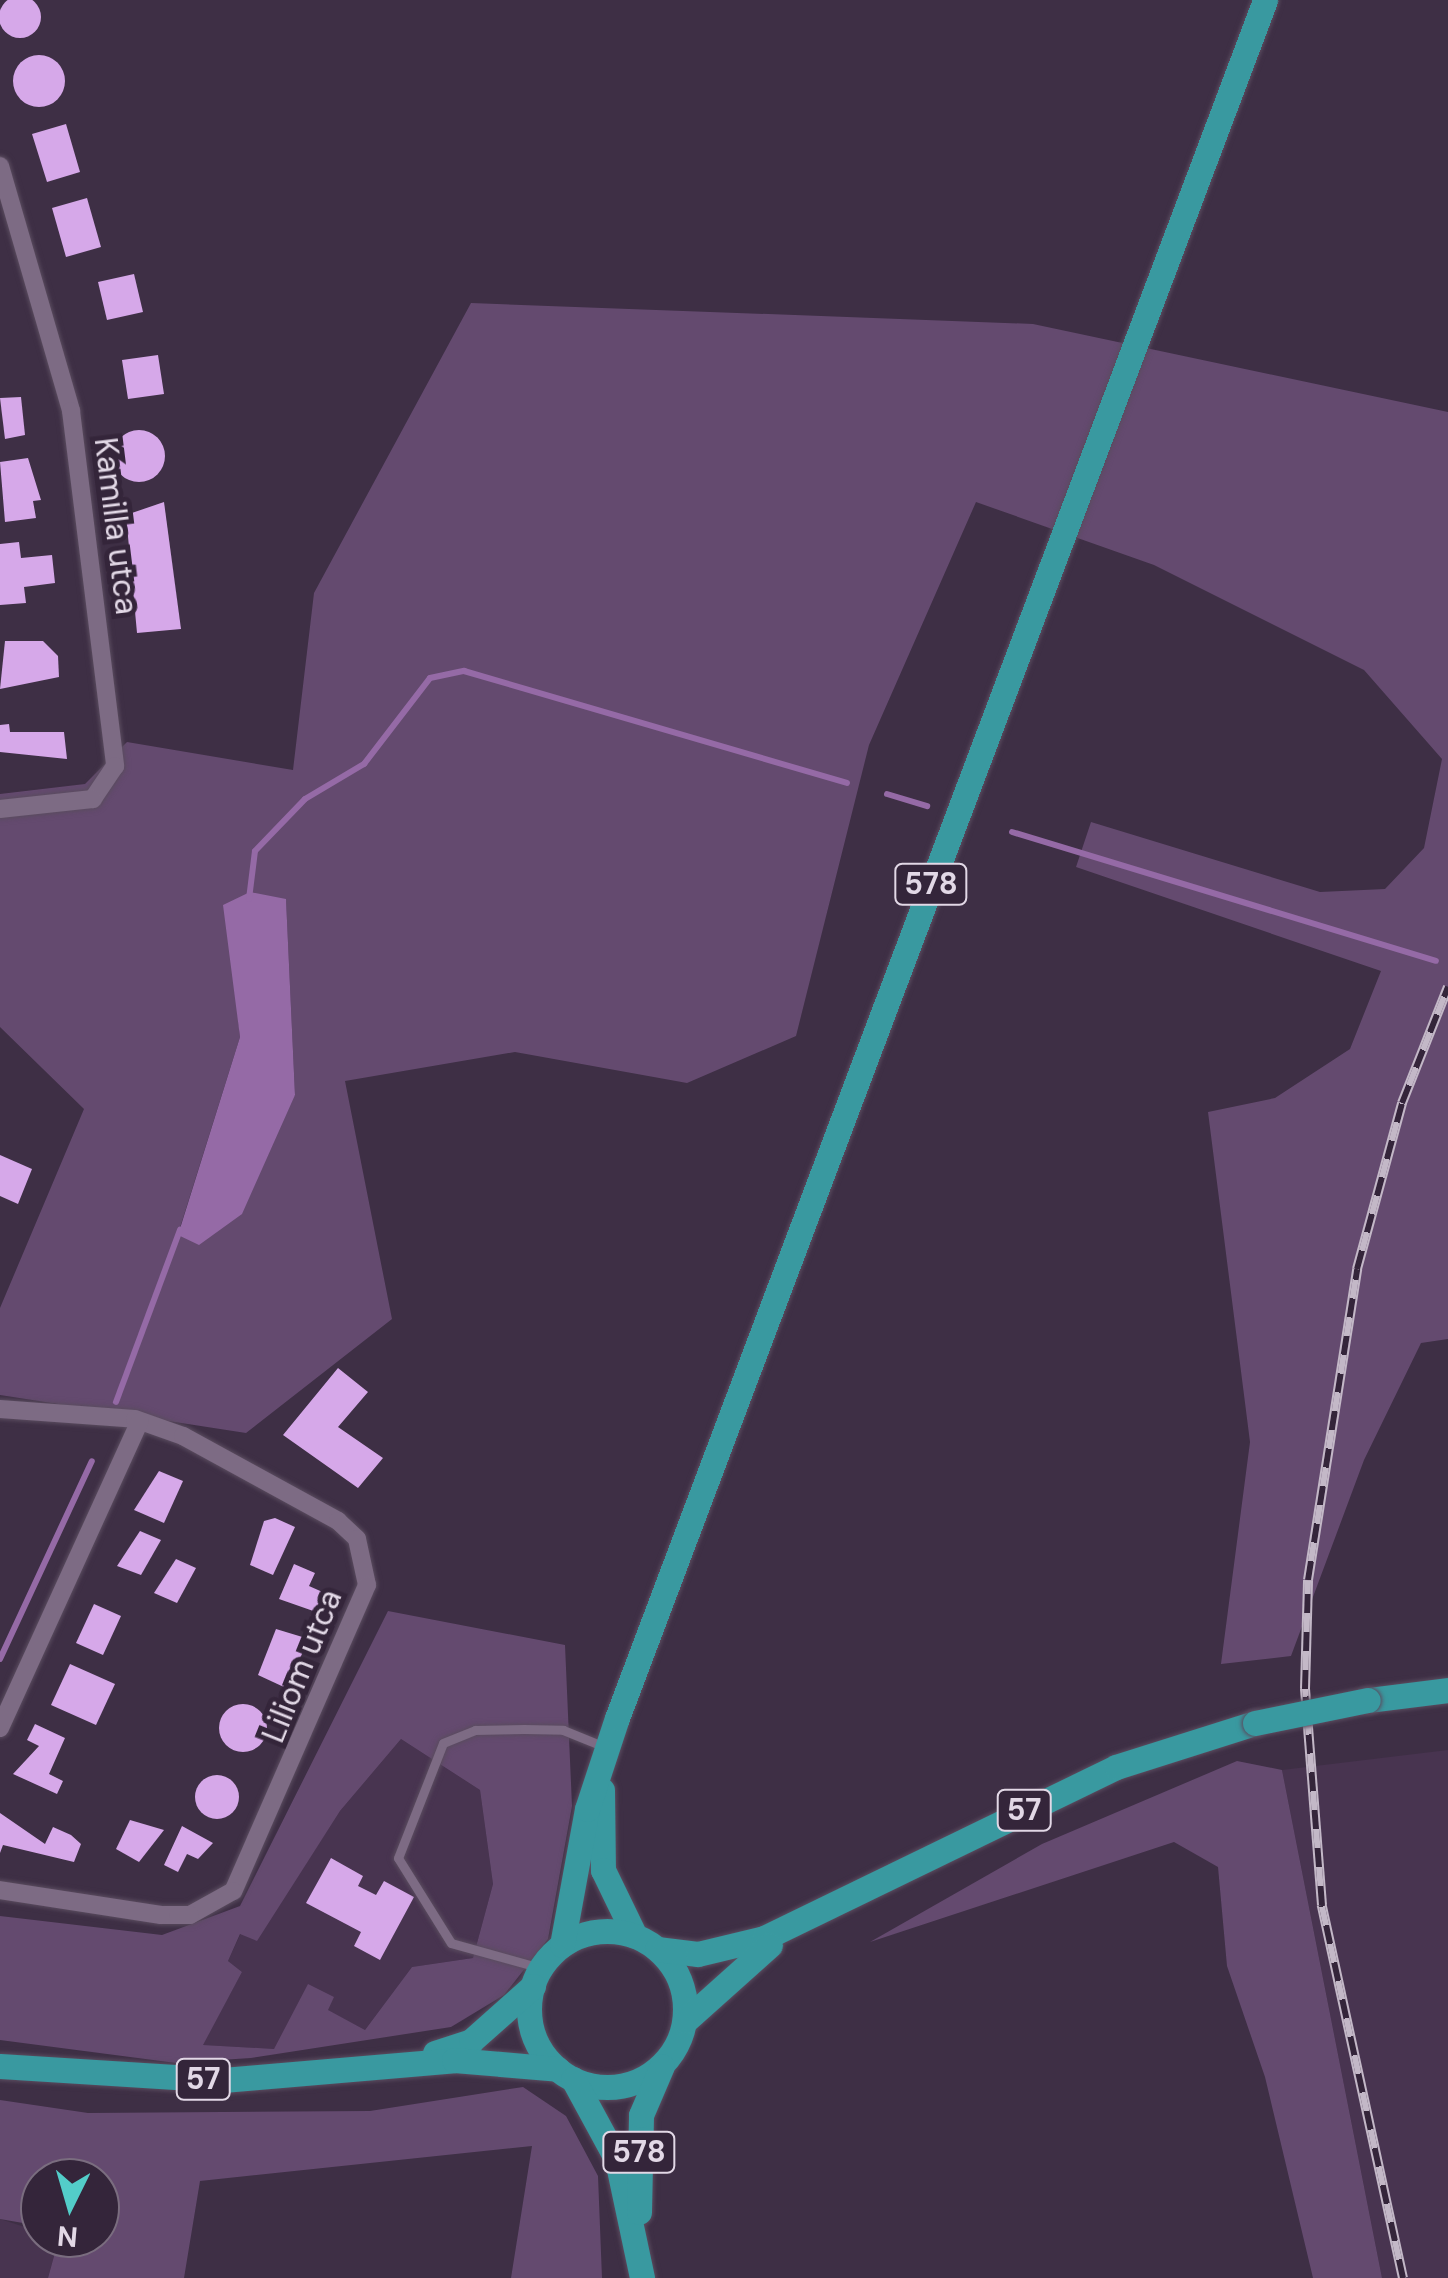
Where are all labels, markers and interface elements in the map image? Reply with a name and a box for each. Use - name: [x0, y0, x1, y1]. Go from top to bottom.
- street label: Kamilla utca: [86, 435, 146, 617]
- road number: 578: [894, 859, 968, 909]
- street label: Liliom utca: [254, 1584, 350, 1748]
- road number: 57: [996, 1785, 1052, 1835]
- road number: 57: [176, 2054, 230, 2104]
- road number: 578: [602, 2127, 676, 2177]
- north arrow: [20, 2158, 120, 2258]
- text: N: [56, 2217, 79, 2256]

